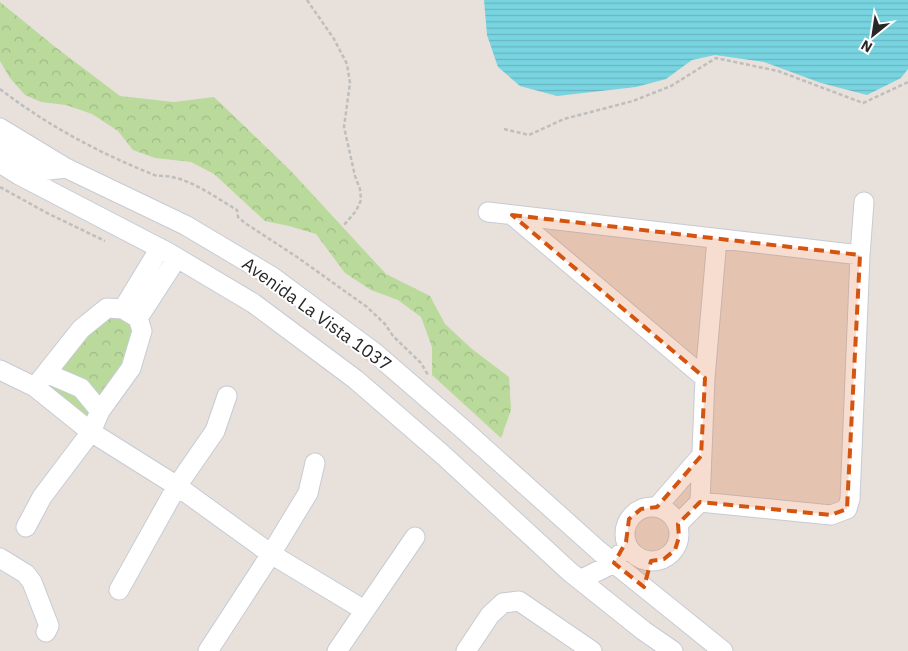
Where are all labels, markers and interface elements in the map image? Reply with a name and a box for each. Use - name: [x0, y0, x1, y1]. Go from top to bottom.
- north arrow: [848, 10, 898, 60]
- text: N: [858, 36, 875, 57]
- street label: Avenida La Vista 1037: [238, 252, 396, 376]

